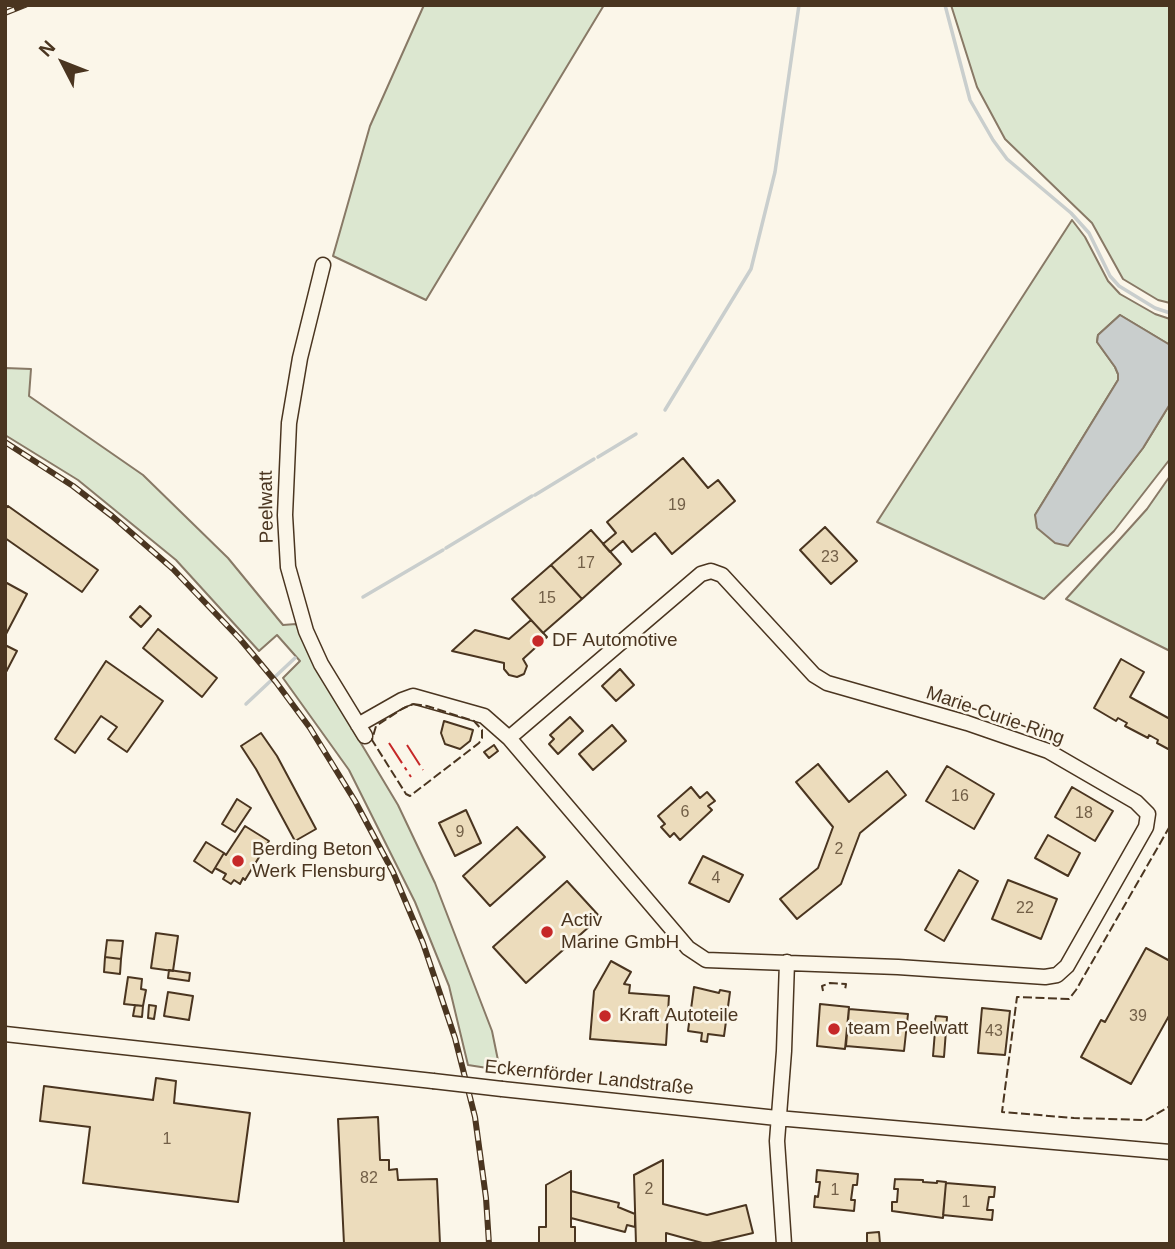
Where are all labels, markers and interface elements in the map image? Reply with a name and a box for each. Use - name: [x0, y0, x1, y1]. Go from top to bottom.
- north arrow: [28, 28, 98, 98]
- text: N: [35, 36, 59, 61]
- street label: Peelwatt: [255, 470, 279, 544]
- house number: 19: [668, 496, 686, 516]
- house number: 23: [821, 548, 839, 568]
- house number: 17: [577, 554, 595, 574]
- house number: 15: [538, 589, 556, 609]
- place label: DF Automotive: [552, 630, 678, 652]
- marker: DF Automotive: [530, 633, 546, 649]
- street label: Marie-Curie-Ring: [923, 682, 1067, 750]
- house number: 16: [951, 787, 969, 807]
- house number: 6: [681, 803, 689, 823]
- house number: 18: [1075, 804, 1093, 824]
- house number: 9: [456, 823, 464, 843]
- place label: Berding Beton Werk Flensburg: [252, 839, 386, 883]
- house number: 2: [835, 840, 843, 860]
- marker: Berding Beton Werk Flensburg: [230, 853, 246, 869]
- house number: 4: [712, 869, 720, 889]
- house number: 22: [1016, 899, 1034, 919]
- place label: Activ Marine GmbH: [561, 910, 679, 954]
- marker: Activ Marine GmbH: [539, 924, 555, 940]
- place label: Kraft Autoteile: [619, 1005, 738, 1027]
- house number: 39: [1129, 1007, 1147, 1027]
- marker: Kraft Autoteile: [597, 1008, 613, 1024]
- place label: team Peelwatt: [848, 1018, 968, 1040]
- marker: team Peelwatt: [826, 1021, 842, 1037]
- house number: 43: [985, 1022, 1003, 1042]
- street label: Eckernförder Landstraße: [483, 1056, 695, 1100]
- house number: 1: [163, 1130, 171, 1150]
- house number: 82: [360, 1169, 378, 1189]
- house number: 2: [645, 1180, 653, 1200]
- house number: 1: [831, 1181, 839, 1201]
- house number: 1: [962, 1193, 970, 1213]

